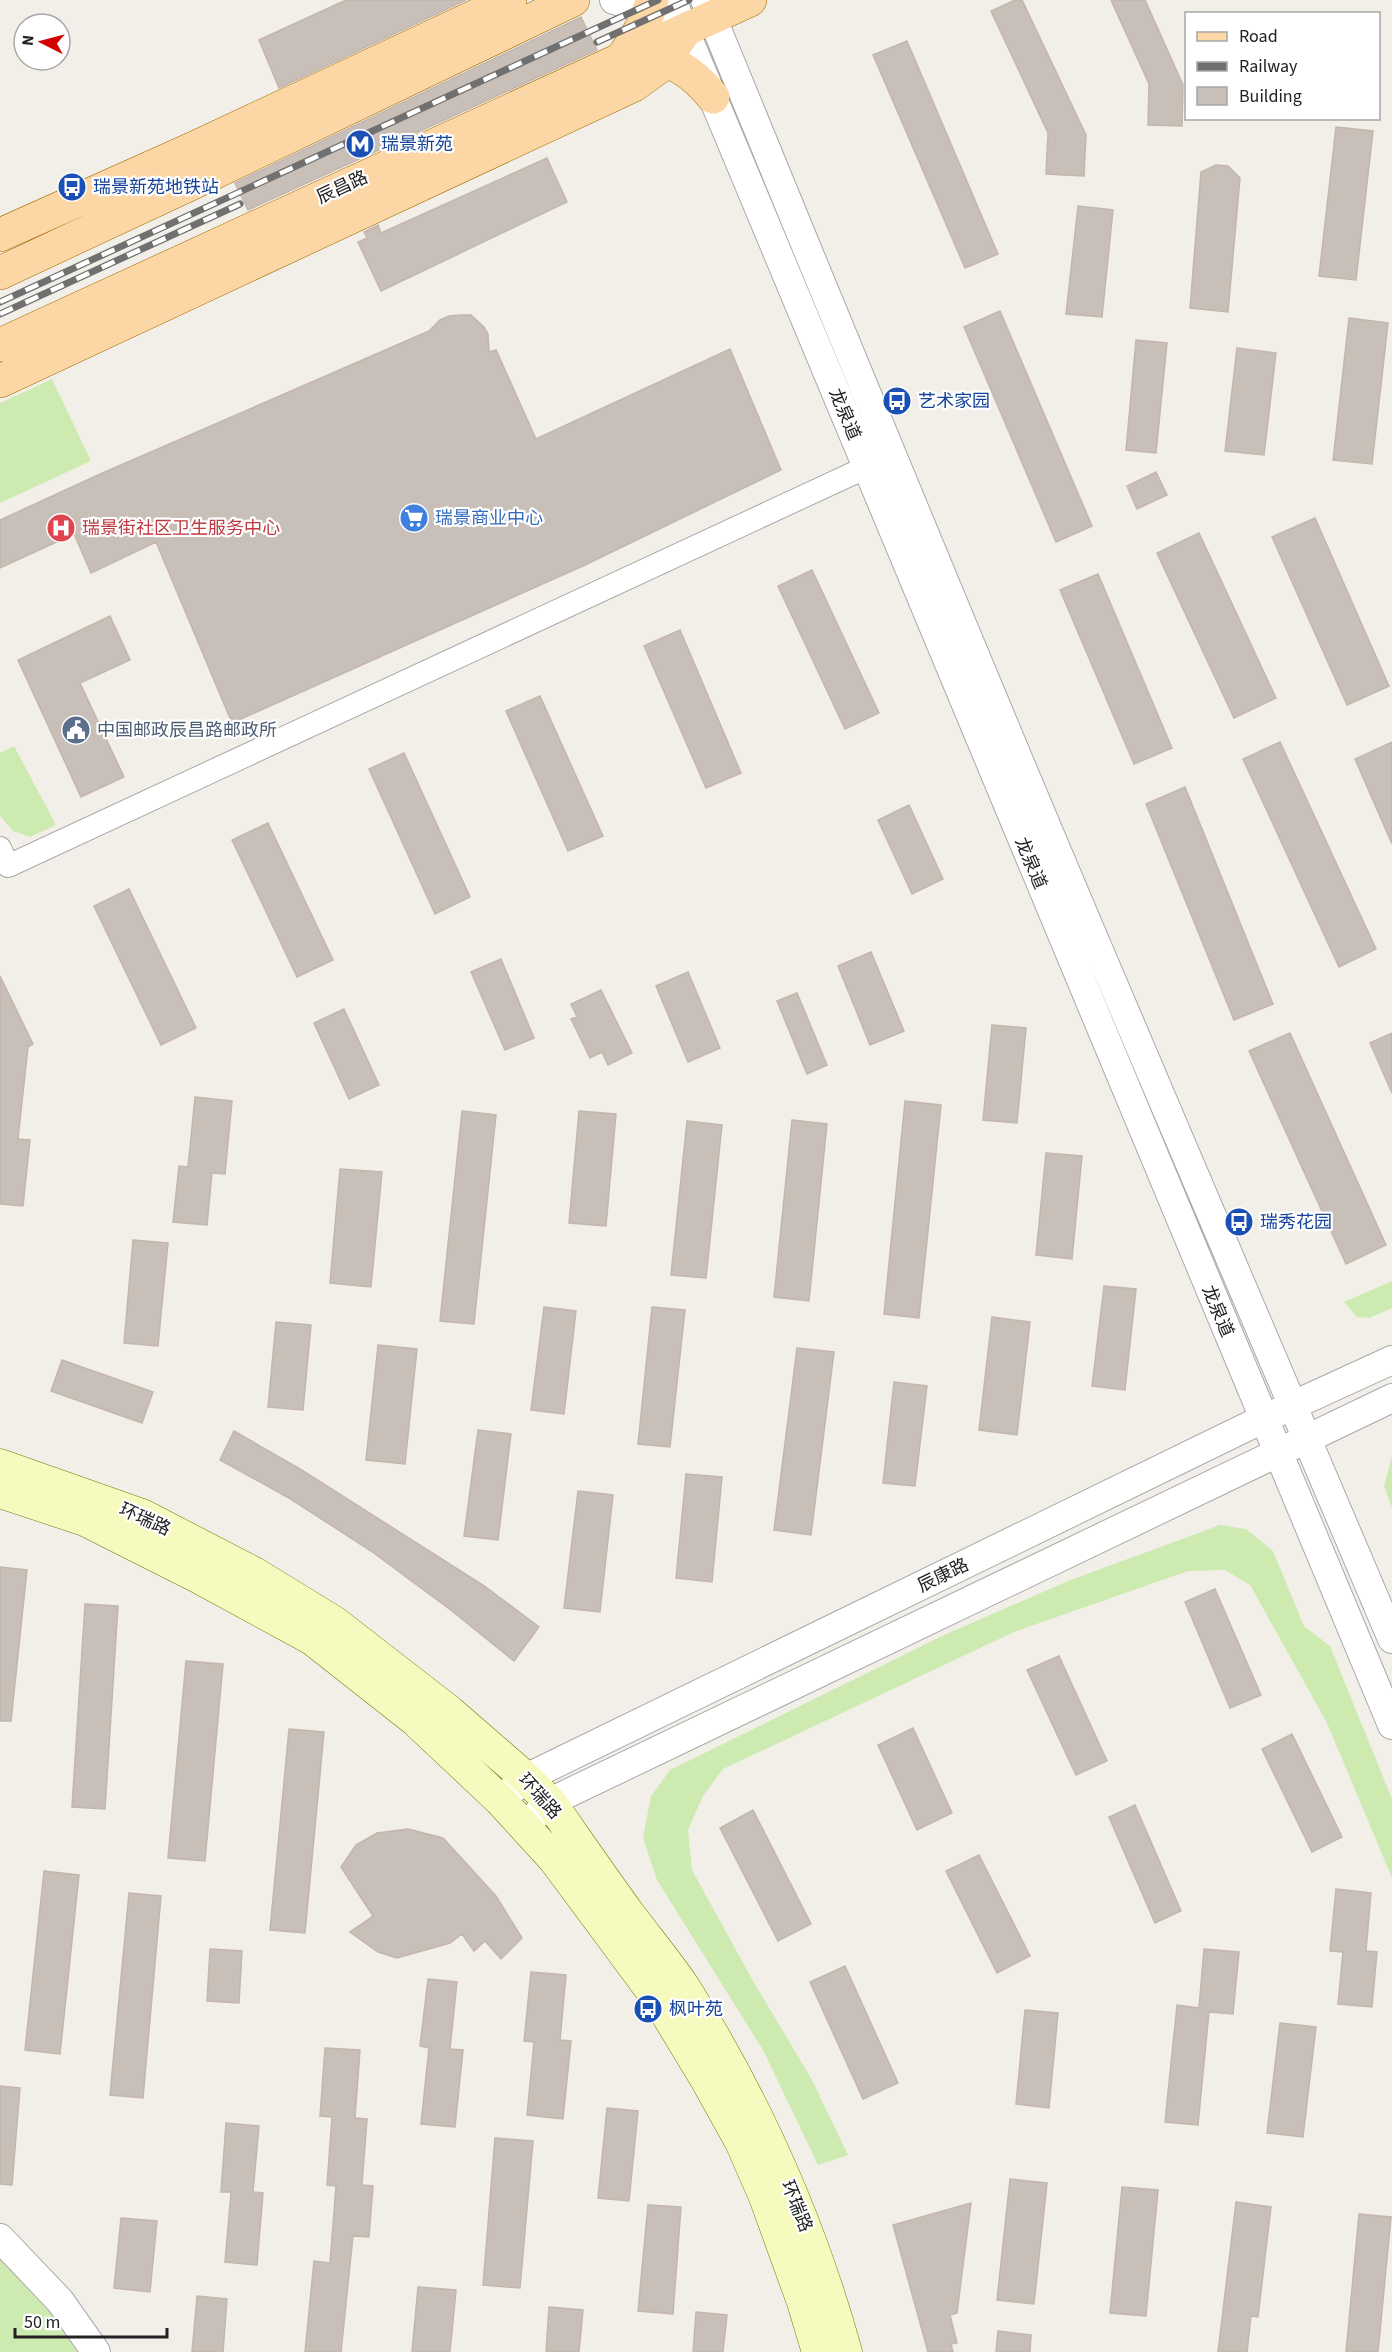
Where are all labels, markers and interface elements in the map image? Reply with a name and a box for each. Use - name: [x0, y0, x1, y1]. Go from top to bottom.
- north arrow: [12, 12, 72, 72]
- legend: [1185, 12, 1380, 120]
- text: Road: [1239, 24, 1278, 49]
- text: N: [17, 34, 40, 47]
- text: Railway: [1239, 54, 1298, 79]
- text: Building: [1239, 84, 1302, 109]
- metro station icon: 瑞景新苑: [344, 128, 376, 160]
- place label: 瑞景新苑: [381, 132, 453, 157]
- street label: 辰昌路: [312, 165, 372, 210]
- bus stop icon: 瑞景新苑地铁站: [56, 171, 88, 203]
- place label: 瑞景新苑地铁站: [93, 175, 219, 200]
- street label: 龙泉道: [822, 384, 867, 444]
- bus stop icon: 艺术家园: [881, 385, 913, 417]
- place label: 艺术家园: [918, 389, 990, 414]
- supermarket icon: 瑞景商业中心: [398, 502, 430, 534]
- place label: 瑞景商业中心: [435, 506, 543, 531]
- hospital icon: 瑞景街社区卫生服务中心: [45, 512, 77, 544]
- place label: 瑞景街社区卫生服务中心: [82, 516, 280, 541]
- public building icon: 中国邮政辰昌路邮政所: [60, 714, 92, 746]
- place label: 中国邮政辰昌路邮政所: [97, 718, 277, 743]
- street label: 龙泉道: [1008, 833, 1053, 893]
- bus stop icon: 瑞秀花园: [1223, 1206, 1255, 1238]
- place label: 瑞秀花园: [1260, 1210, 1332, 1235]
- street label: 龙泉道: [1195, 1281, 1240, 1341]
- street label: 环瑞路: [115, 1497, 175, 1542]
- street label: 辰康路: [913, 1552, 973, 1599]
- street label: 环瑞路: [512, 1768, 567, 1825]
- bus stop icon: 枫叶苑: [632, 1993, 664, 2025]
- place label: 枫叶苑: [669, 1997, 723, 2022]
- street label: 环瑞路: [775, 2176, 818, 2236]
- scale bar: [15, 2301, 166, 2339]
- text: 50 m: [24, 2310, 60, 2335]

